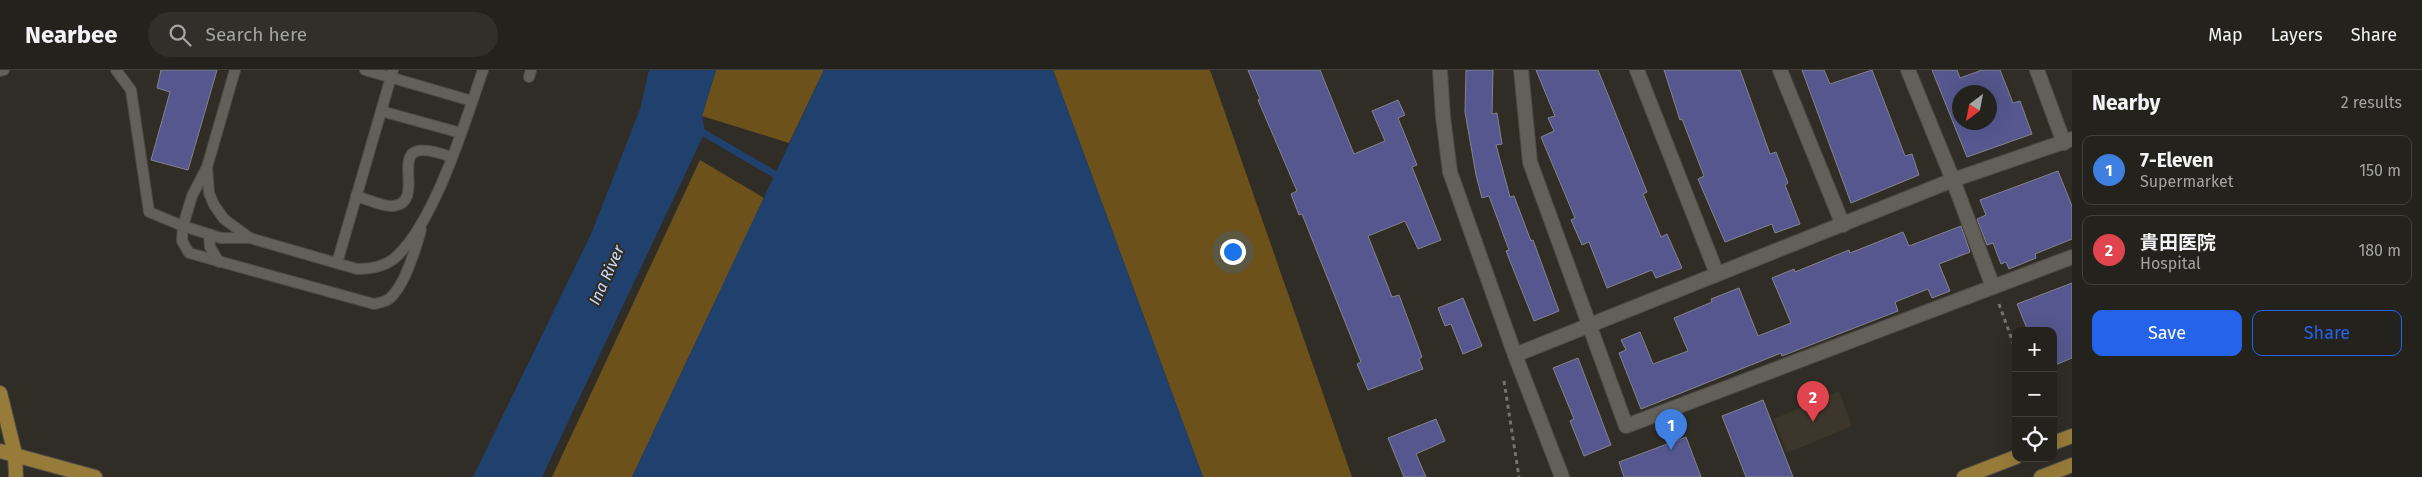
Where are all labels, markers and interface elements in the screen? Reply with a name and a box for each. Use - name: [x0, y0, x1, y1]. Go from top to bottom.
- search box: [148, 12, 498, 57]
- text: Nearbee: [25, 21, 118, 49]
- icon: search: [166, 21, 194, 49]
- text: Search here: [206, 23, 307, 46]
- text: Map: [2208, 24, 2243, 46]
- text: Layers: [2271, 24, 2323, 46]
- text: Share: [2351, 24, 2397, 46]
- north arrow: [1952, 85, 1997, 130]
- text: Nearby: [2092, 90, 2160, 116]
- text: 2 results: [2341, 93, 2402, 112]
- text: 7-Eleven: [2140, 149, 2213, 172]
- text: 1: [2105, 161, 2113, 180]
- text: 150 m: [2359, 161, 2401, 180]
- text: Supermarket: [2140, 172, 2234, 191]
- text: 貴田医院: [2140, 231, 2216, 254]
- your location: [1220, 239, 1246, 265]
- text: 2: [2105, 241, 2113, 260]
- text: 180 m: [2358, 241, 2401, 260]
- water label: Ina River: [585, 242, 628, 308]
- text: Hospital: [2140, 254, 2201, 273]
- button: Save: [2092, 310, 2242, 356]
- button: Share: [2252, 310, 2402, 356]
- map controls: [2012, 327, 2057, 462]
- button: +: [2012, 327, 2057, 372]
- button: −: [2012, 372, 2057, 417]
- pin: 2: [1797, 381, 1829, 422]
- pin: 1: [1655, 409, 1687, 450]
- button: locate: [2012, 417, 2057, 462]

